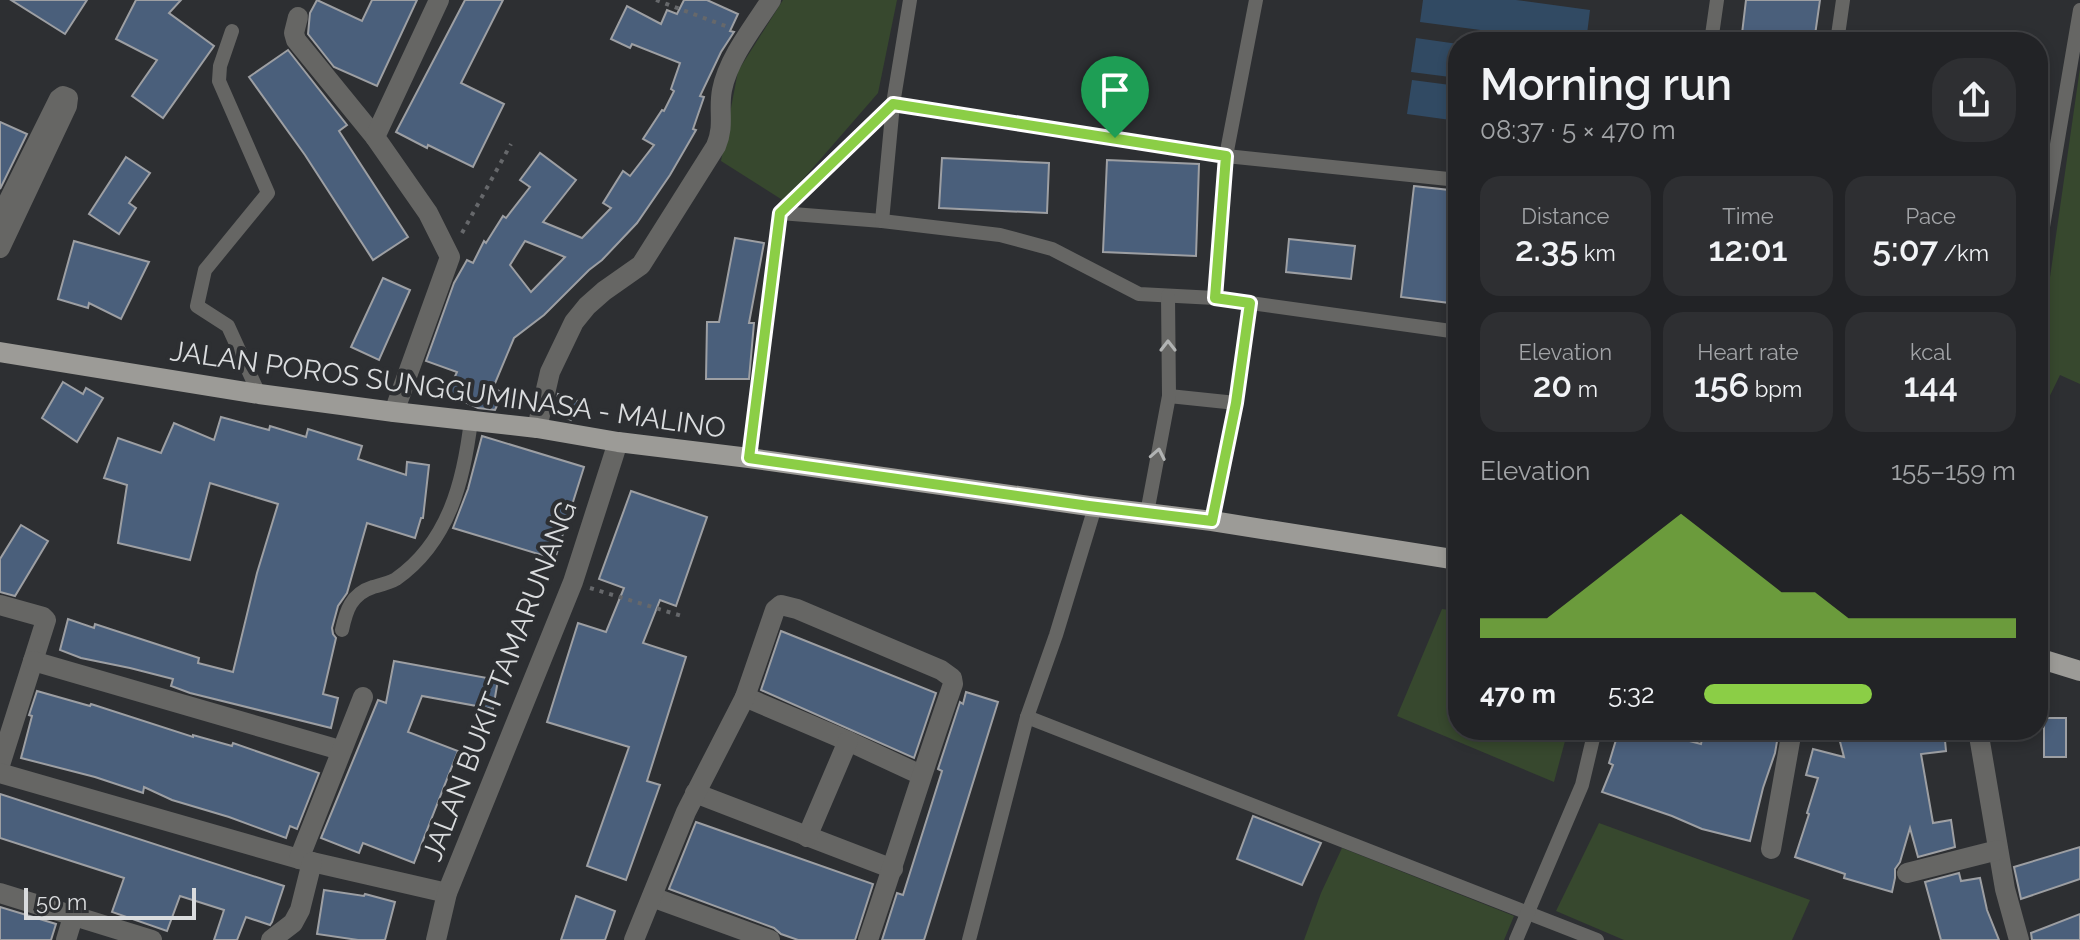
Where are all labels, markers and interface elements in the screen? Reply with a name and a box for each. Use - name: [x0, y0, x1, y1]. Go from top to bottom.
- pin: [1081, 56, 1149, 138]
- button: share: [1932, 58, 2016, 142]
- text: Morning run: [1480, 59, 1732, 110]
- icon: arrive: [1093, 68, 1137, 112]
- text: 08:37 · 5 × 470 m: [1480, 115, 1676, 145]
- text: Distance: [1521, 203, 1609, 229]
- text: Time: [1722, 203, 1774, 229]
- text: Pace: [1905, 203, 1956, 229]
- text: 2.35: [1515, 229, 1578, 269]
- text: 12:01: [1708, 229, 1788, 269]
- text: 5:07: [1872, 229, 1938, 269]
- text: km: [1578, 240, 1616, 266]
- text: /km: [1938, 240, 1989, 266]
- street label: JALAN POROS SUNGGUMINASA - MALINO: [168, 334, 728, 445]
- one-way arrow: [1159, 339, 1177, 352]
- text: Elevation: [1519, 339, 1612, 365]
- text: Heart rate: [1697, 339, 1799, 365]
- text: kcal: [1910, 339, 1951, 365]
- text: 20: [1533, 365, 1572, 405]
- text: 156: [1694, 365, 1749, 405]
- text: 144: [1903, 365, 1958, 405]
- text: m: [1572, 376, 1598, 402]
- text: bpm: [1749, 376, 1802, 402]
- one-way arrow: [1149, 448, 1166, 462]
- text: Elevation: [1480, 456, 1590, 486]
- text: 155–159 m: [1891, 456, 2016, 486]
- street label: JALAN BUKIT TAMARUNANG: [416, 497, 583, 866]
- text: 470 m: [1480, 679, 1556, 709]
- text: 5:32: [1608, 679, 1655, 709]
- scale bar: [24, 884, 196, 920]
- text: 50 m: [36, 889, 87, 915]

